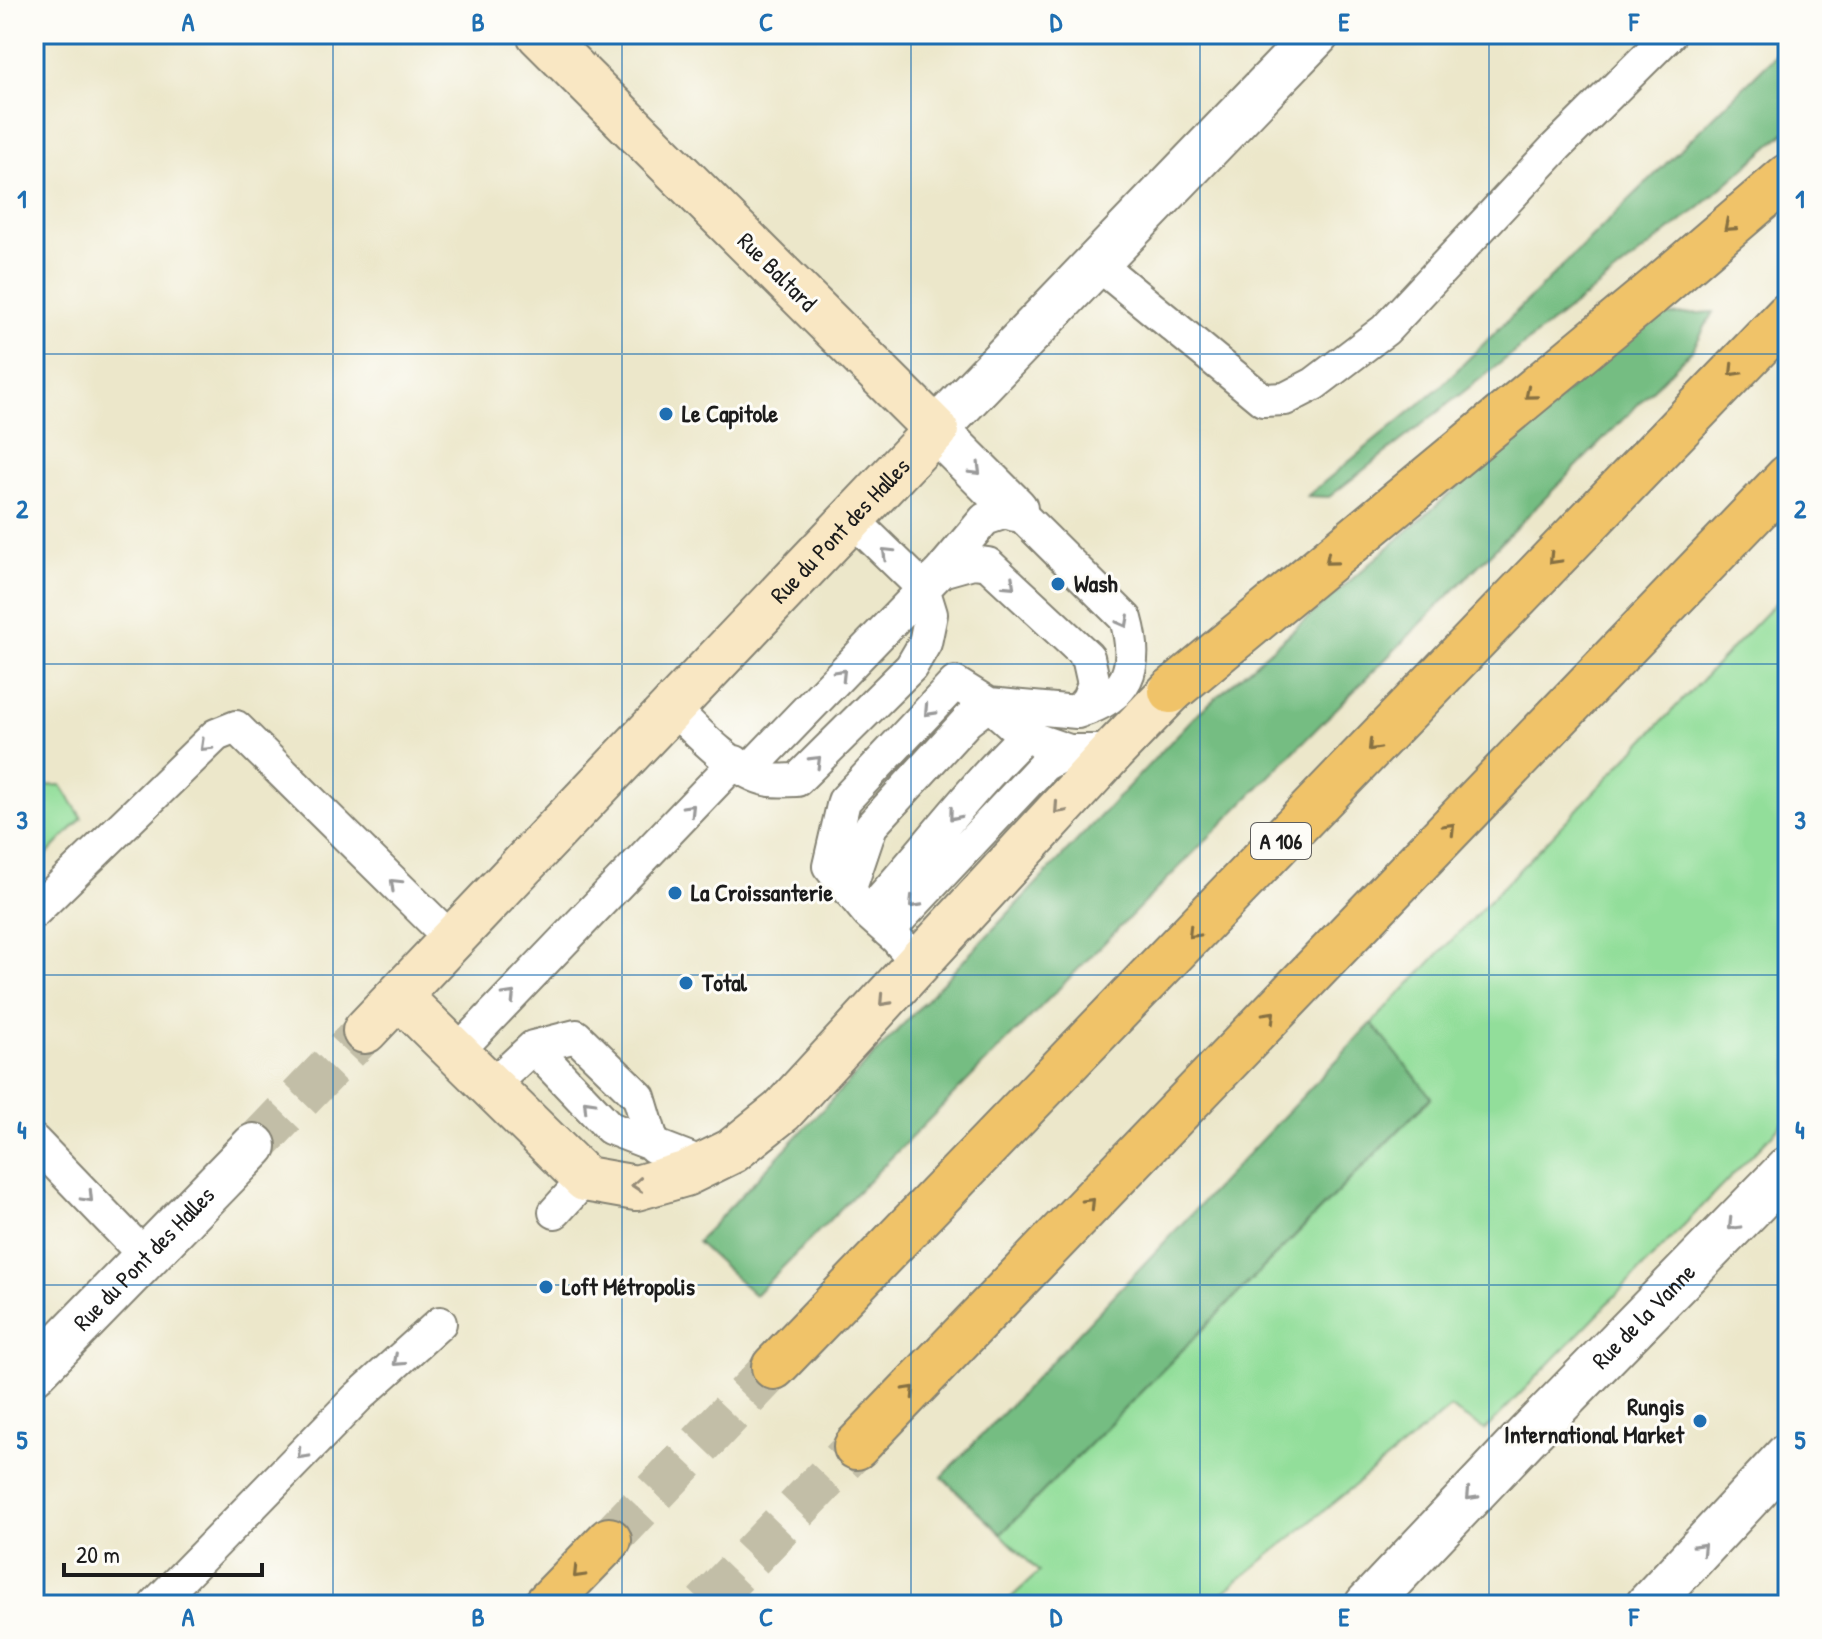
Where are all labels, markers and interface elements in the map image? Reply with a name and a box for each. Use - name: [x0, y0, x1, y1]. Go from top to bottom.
- text: A: [182, 4, 195, 39]
- text: B: [471, 4, 485, 39]
- text: C: [759, 4, 773, 39]
- text: D: [1050, 4, 1063, 39]
- text: E: [1338, 4, 1350, 39]
- text: F: [1628, 4, 1640, 39]
- text: 1: [17, 181, 27, 216]
- text: 1: [1795, 181, 1805, 216]
- one-way arrow: [1723, 216, 1738, 231]
- street label: Rue Baltard: [731, 225, 824, 318]
- one-way arrow: [1729, 362, 1743, 376]
- one-way arrow: [1524, 384, 1539, 398]
- place label: Le Capitole: [682, 397, 779, 430]
- marker: Le Capitole: [657, 405, 675, 423]
- street label: Rue du Pont des Halles: [763, 450, 916, 610]
- one-way arrow: [967, 460, 981, 475]
- text: 2: [16, 491, 29, 526]
- text: 2: [1794, 491, 1807, 526]
- one-way arrow: [882, 548, 896, 562]
- one-way arrow: [1549, 549, 1563, 564]
- one-way arrow: [1324, 550, 1339, 565]
- place label: Wash: [1074, 567, 1118, 599]
- one-way arrow: [1000, 574, 1015, 588]
- marker: Wash: [1049, 575, 1067, 593]
- one-way arrow: [1114, 614, 1129, 628]
- one-way arrow: [832, 669, 846, 683]
- one-way arrow: [924, 702, 938, 716]
- one-way arrow: [200, 736, 214, 751]
- one-way arrow: [1368, 737, 1382, 751]
- one-way arrow: [807, 755, 821, 770]
- one-way arrow: [1054, 800, 1069, 814]
- text: 3: [16, 802, 28, 837]
- text: 3: [1794, 802, 1806, 837]
- one-way arrow: [681, 804, 695, 818]
- one-way arrow: [949, 806, 964, 821]
- road number: A 106: [1251, 823, 1311, 859]
- one-way arrow: [1441, 823, 1455, 837]
- place label: La Croissanterie: [691, 876, 833, 908]
- one-way arrow: [390, 879, 404, 893]
- marker: La Croissanterie: [666, 884, 684, 902]
- one-way arrow: [909, 894, 924, 908]
- one-way arrow: [1187, 924, 1202, 938]
- place label: Total: [701, 966, 748, 998]
- marker: Total: [677, 974, 695, 992]
- one-way arrow: [501, 991, 515, 1006]
- one-way arrow: [879, 991, 893, 1006]
- one-way arrow: [1261, 1010, 1275, 1025]
- one-way arrow: [583, 1100, 598, 1114]
- text: 4: [17, 1112, 27, 1147]
- text: 4: [1795, 1112, 1805, 1147]
- one-way arrow: [631, 1176, 644, 1193]
- street label: Rue du Pont des Halles: [66, 1179, 221, 1337]
- one-way arrow: [79, 1188, 93, 1203]
- one-way arrow: [1081, 1198, 1095, 1212]
- one-way arrow: [1728, 1216, 1743, 1230]
- street label: Rue de la Vanne: [1584, 1256, 1702, 1375]
- place label: Loft Métropolis: [562, 1270, 695, 1303]
- marker: Loft Métropolis: [537, 1278, 555, 1296]
- one-way arrow: [393, 1351, 408, 1365]
- one-way arrow: [901, 1386, 916, 1400]
- place label: Rungis International Market: [1504, 1390, 1685, 1450]
- marker: Rungis International Market: [1691, 1412, 1709, 1430]
- text: 5: [17, 1422, 28, 1457]
- text: 5: [1795, 1422, 1806, 1457]
- one-way arrow: [297, 1445, 312, 1459]
- one-way arrow: [1466, 1486, 1480, 1501]
- scale bar: [64, 1527, 262, 1577]
- text: 20 m: [76, 1538, 120, 1570]
- one-way arrow: [1692, 1543, 1707, 1557]
- one-way arrow: [573, 1563, 587, 1578]
- text: A: [182, 1599, 195, 1634]
- text: B: [471, 1599, 485, 1634]
- text: C: [759, 1599, 773, 1634]
- text: D: [1050, 1599, 1063, 1634]
- text: E: [1338, 1599, 1350, 1634]
- text: F: [1628, 1599, 1640, 1634]

